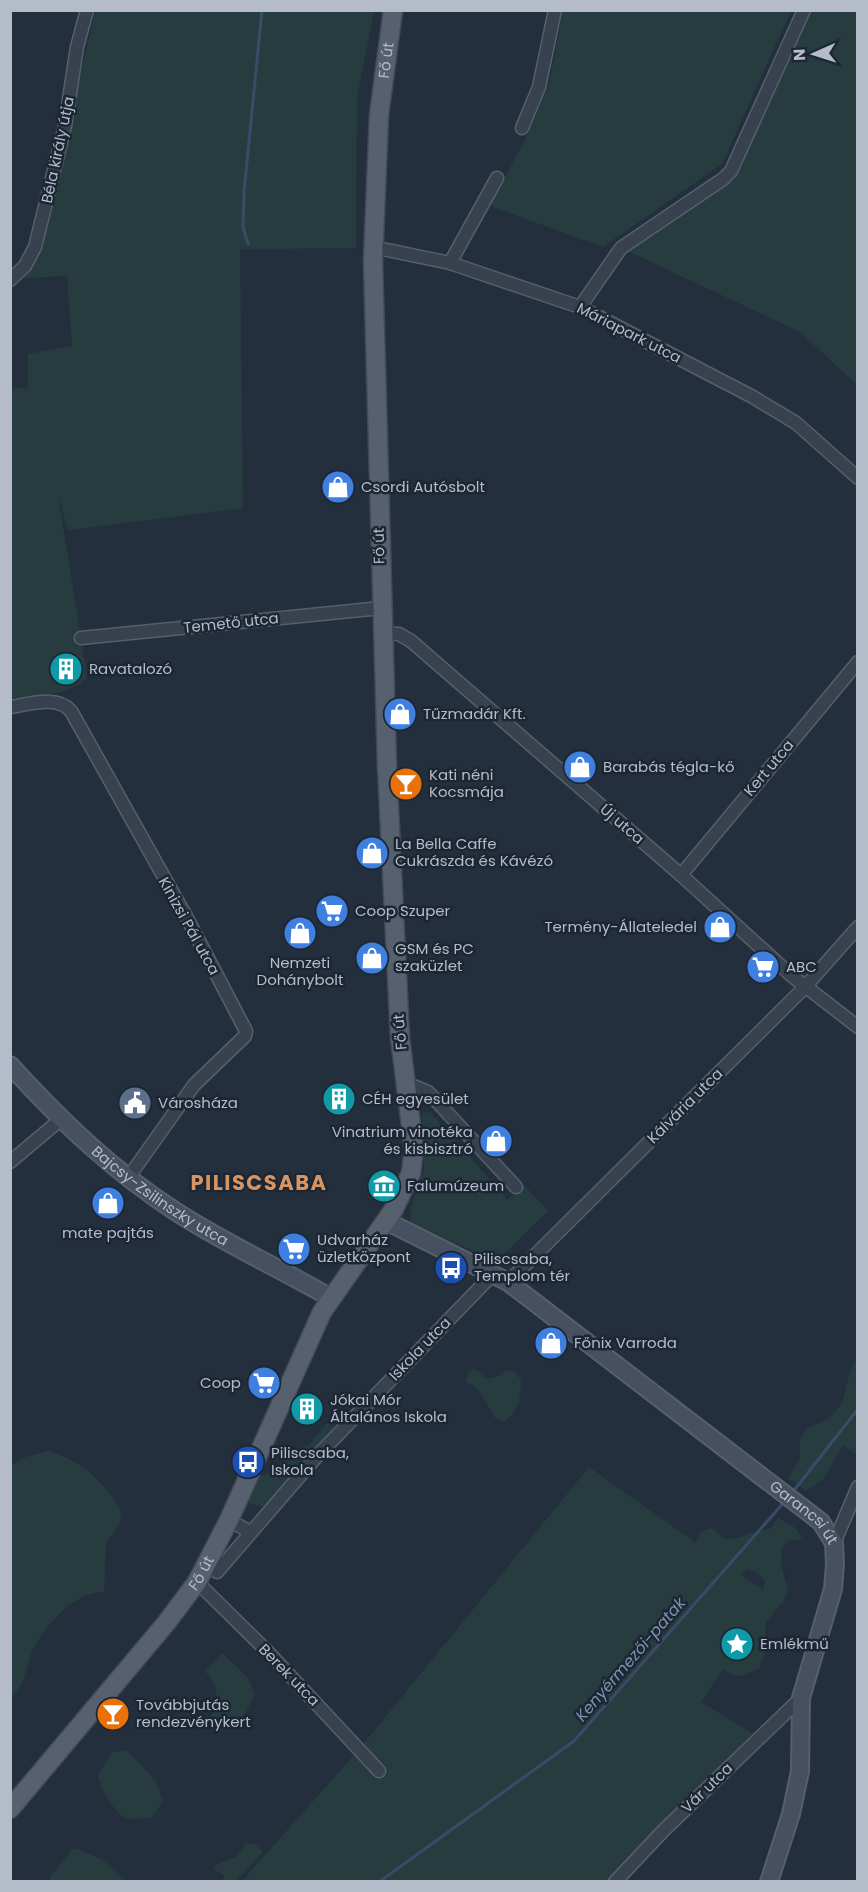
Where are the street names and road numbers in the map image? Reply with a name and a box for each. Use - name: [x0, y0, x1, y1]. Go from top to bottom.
- street label: Fő út: [373, 41, 399, 80]
- street label: Béla király útja: [36, 95, 79, 205]
- street label: Máriapark utca: [573, 297, 685, 368]
- street label: Fő út: [368, 528, 389, 564]
- street label: Temető utca: [182, 607, 280, 638]
- street label: Kert utca: [739, 735, 798, 800]
- street label: Új utca: [596, 799, 649, 849]
- street label: Kinizsi Pál utca: [154, 873, 225, 979]
- street label: Fő út: [387, 1013, 412, 1051]
- street label: Kálvária utca: [642, 1063, 727, 1148]
- street label: Bajcsy-Zsilinszky utca: [87, 1141, 232, 1251]
- street label: Iskola utca: [384, 1312, 455, 1385]
- street label: Garancsi út: [765, 1475, 843, 1548]
- street label: Fő út: [183, 1552, 219, 1595]
- street label: Berek utca: [254, 1639, 325, 1711]
- street label: Vár utca: [676, 1758, 737, 1817]

